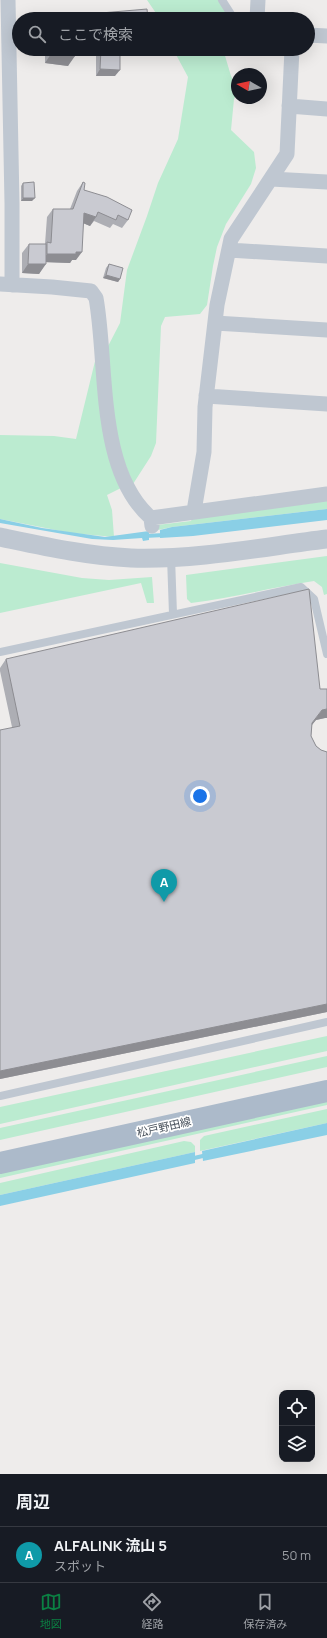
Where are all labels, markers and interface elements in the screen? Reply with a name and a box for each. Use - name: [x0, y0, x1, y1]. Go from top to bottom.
- search box: [12, 12, 315, 56]
- icon: search: [26, 23, 48, 45]
- text: ここで検索: [58, 24, 133, 45]
- north arrow: [231, 68, 267, 104]
- your location: [190, 786, 210, 806]
- pin: A: [151, 869, 177, 902]
- street label: 松戸野田線: [135, 1113, 192, 1140]
- map controls: [279, 1390, 315, 1462]
- button: locate: [279, 1390, 315, 1426]
- button: layers: [279, 1426, 315, 1462]
- text: 周辺: [16, 1490, 50, 1513]
- text: ALFALINK 流山 5: [54, 1535, 167, 1556]
- text: A: [25, 1546, 33, 1564]
- text: 50 m: [282, 1546, 311, 1564]
- text: スポット: [54, 1557, 106, 1575]
- tab: 地図: [40, 1591, 62, 1631]
- tab: 経路: [141, 1591, 163, 1631]
- tab: 保存済み: [243, 1591, 287, 1631]

